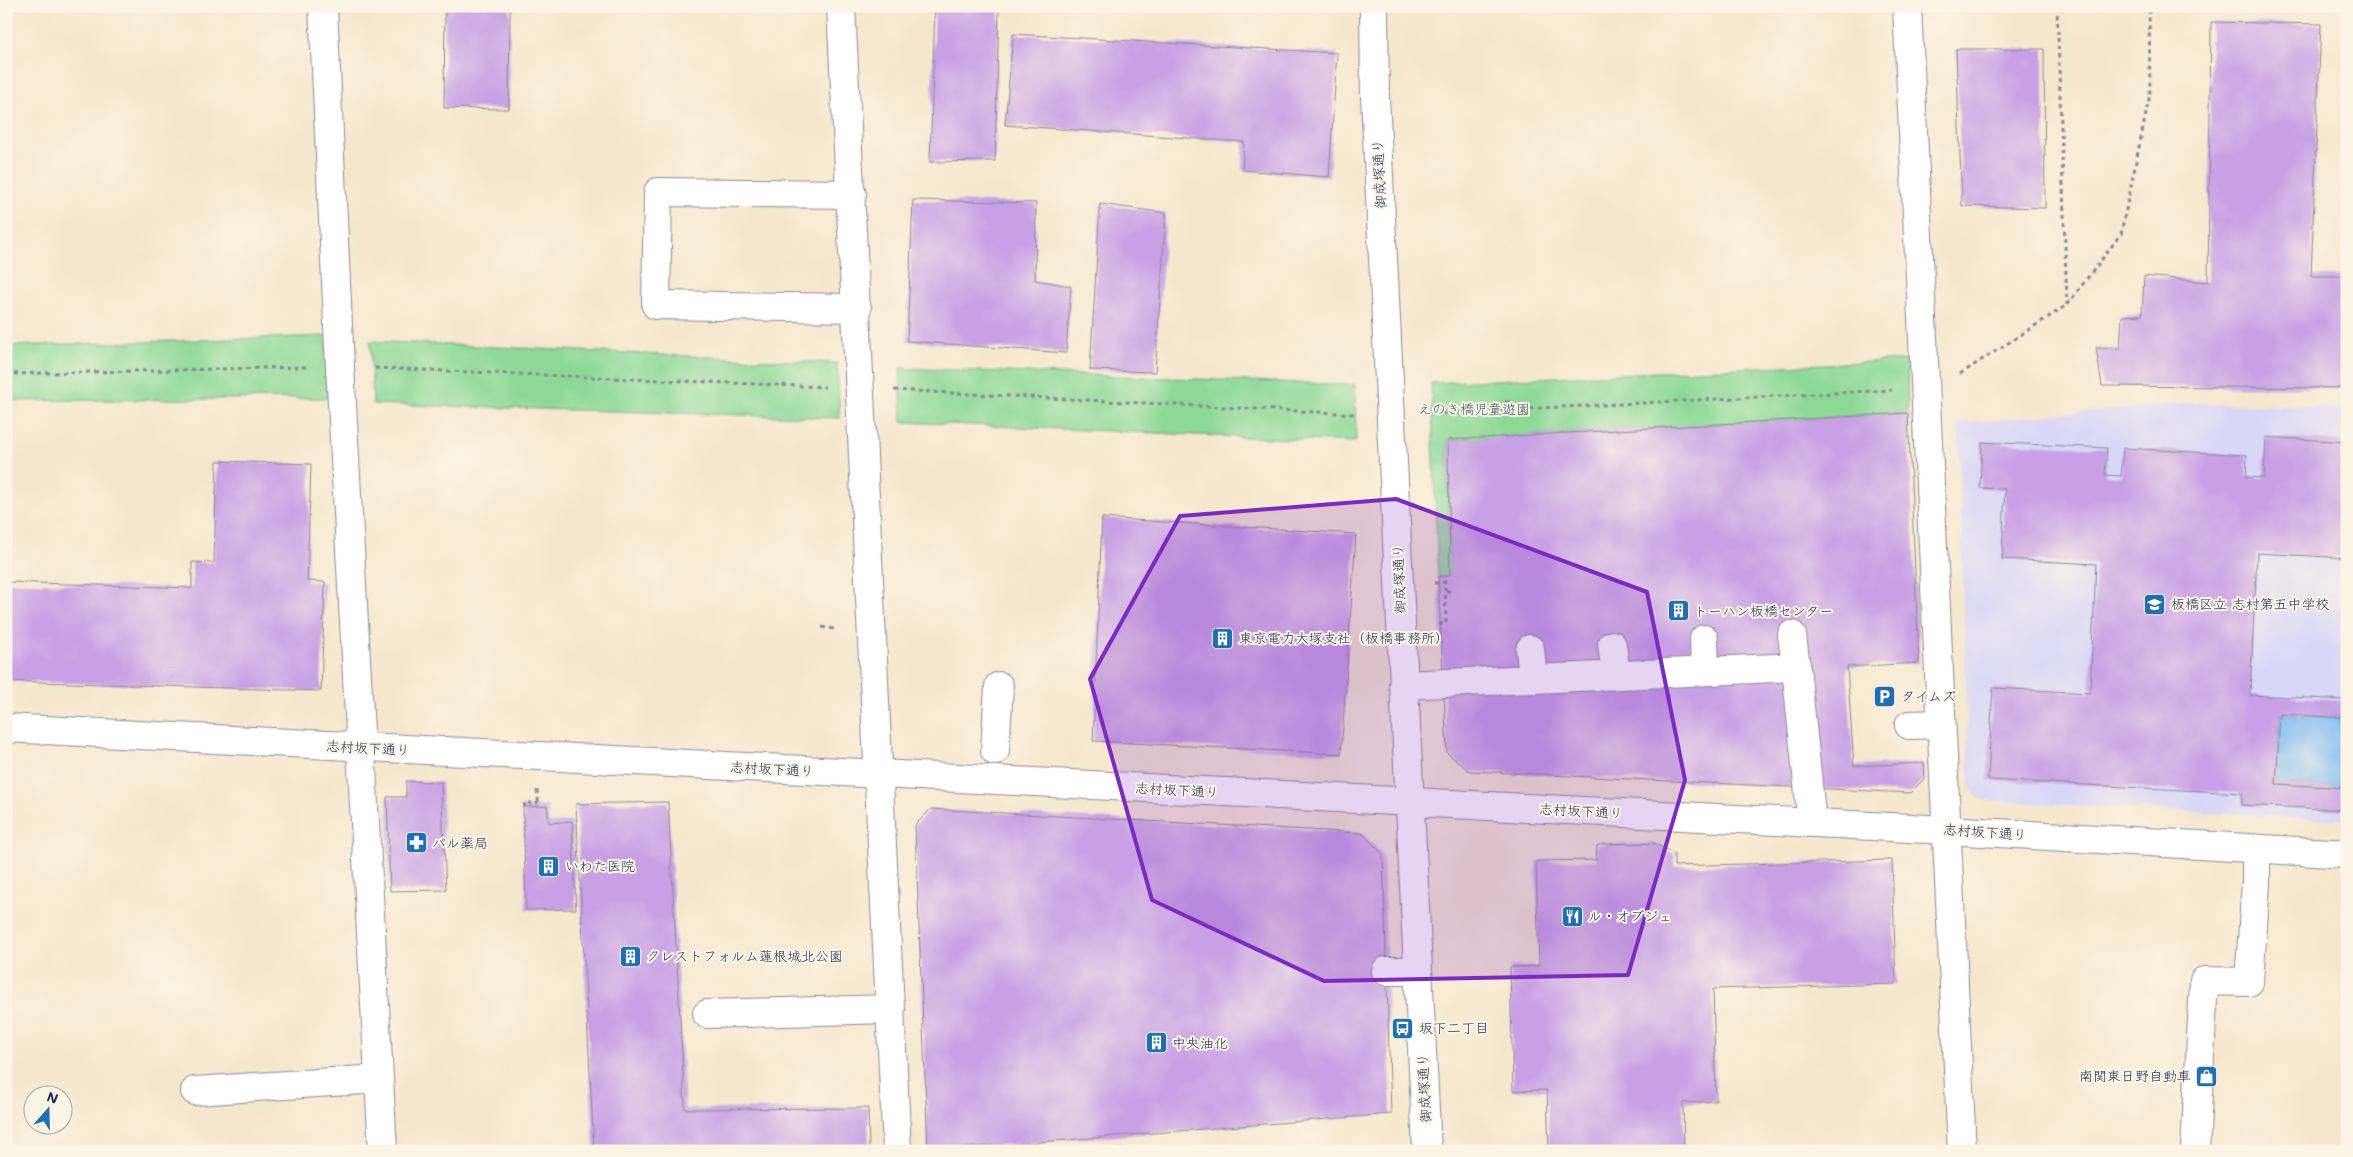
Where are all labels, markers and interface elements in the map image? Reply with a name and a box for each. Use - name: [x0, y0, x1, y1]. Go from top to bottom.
- street label: 御成塚通り: [1367, 139, 1390, 209]
- park label: えのき橋児童遊園: [1418, 399, 1530, 418]
- street label: 御成塚通り: [1388, 544, 1409, 614]
- school or university icon: 板橋区立 志村第五中学校: [2143, 592, 2167, 616]
- place label: 板橋区立 志村第五中学校: [2171, 594, 2329, 613]
- building icon: トーハン板橋センター: [1666, 599, 1690, 623]
- place label: トーハン板橋センター: [1694, 601, 1833, 620]
- building icon: 東京電力大塚支社（板橋事務所）: [1211, 626, 1235, 650]
- place label: 東京電力大塚支社（板橋事務所）: [1239, 628, 1449, 647]
- parking icon: タイムズ: [1873, 684, 1897, 708]
- place label: タイムズ: [1901, 686, 1956, 705]
- street label: 志村坂下通り: [326, 736, 410, 759]
- street label: 志村坂下通り: [730, 757, 814, 780]
- street label: 志村坂下通り: [1135, 778, 1219, 801]
- street label: 志村坂下通り: [1539, 799, 1623, 822]
- street label: 志村坂下通り: [1942, 819, 2028, 844]
- pharmacy icon: パル薬局: [404, 831, 428, 855]
- place label: パル薬局: [432, 833, 488, 852]
- building icon: いわた医院: [537, 854, 561, 878]
- place label: いわた医院: [565, 856, 635, 875]
- restaurant icon: ル・オブジェ: [1560, 904, 1584, 928]
- place label: ル・オブジェ: [1588, 906, 1672, 925]
- building icon: クレストフォルム蓮根城北公園: [618, 944, 642, 968]
- place label: クレストフォルム蓮根城北公園: [646, 946, 843, 965]
- bus stop icon: 坂下二丁目: [1391, 1016, 1415, 1040]
- place label: 坂下二丁目: [1419, 1018, 1489, 1037]
- building icon: 中央油化: [1144, 1031, 1168, 1055]
- place label: 中央油化: [1172, 1033, 1228, 1052]
- street label: 御成塚通り: [1412, 1053, 1435, 1123]
- shop icon: 南関東日野自動車: [2195, 1064, 2219, 1088]
- place label: 南関東日野自動車: [2079, 1066, 2191, 1085]
- north arrow: [22, 1084, 72, 1134]
- text: N: [44, 1087, 61, 1108]

